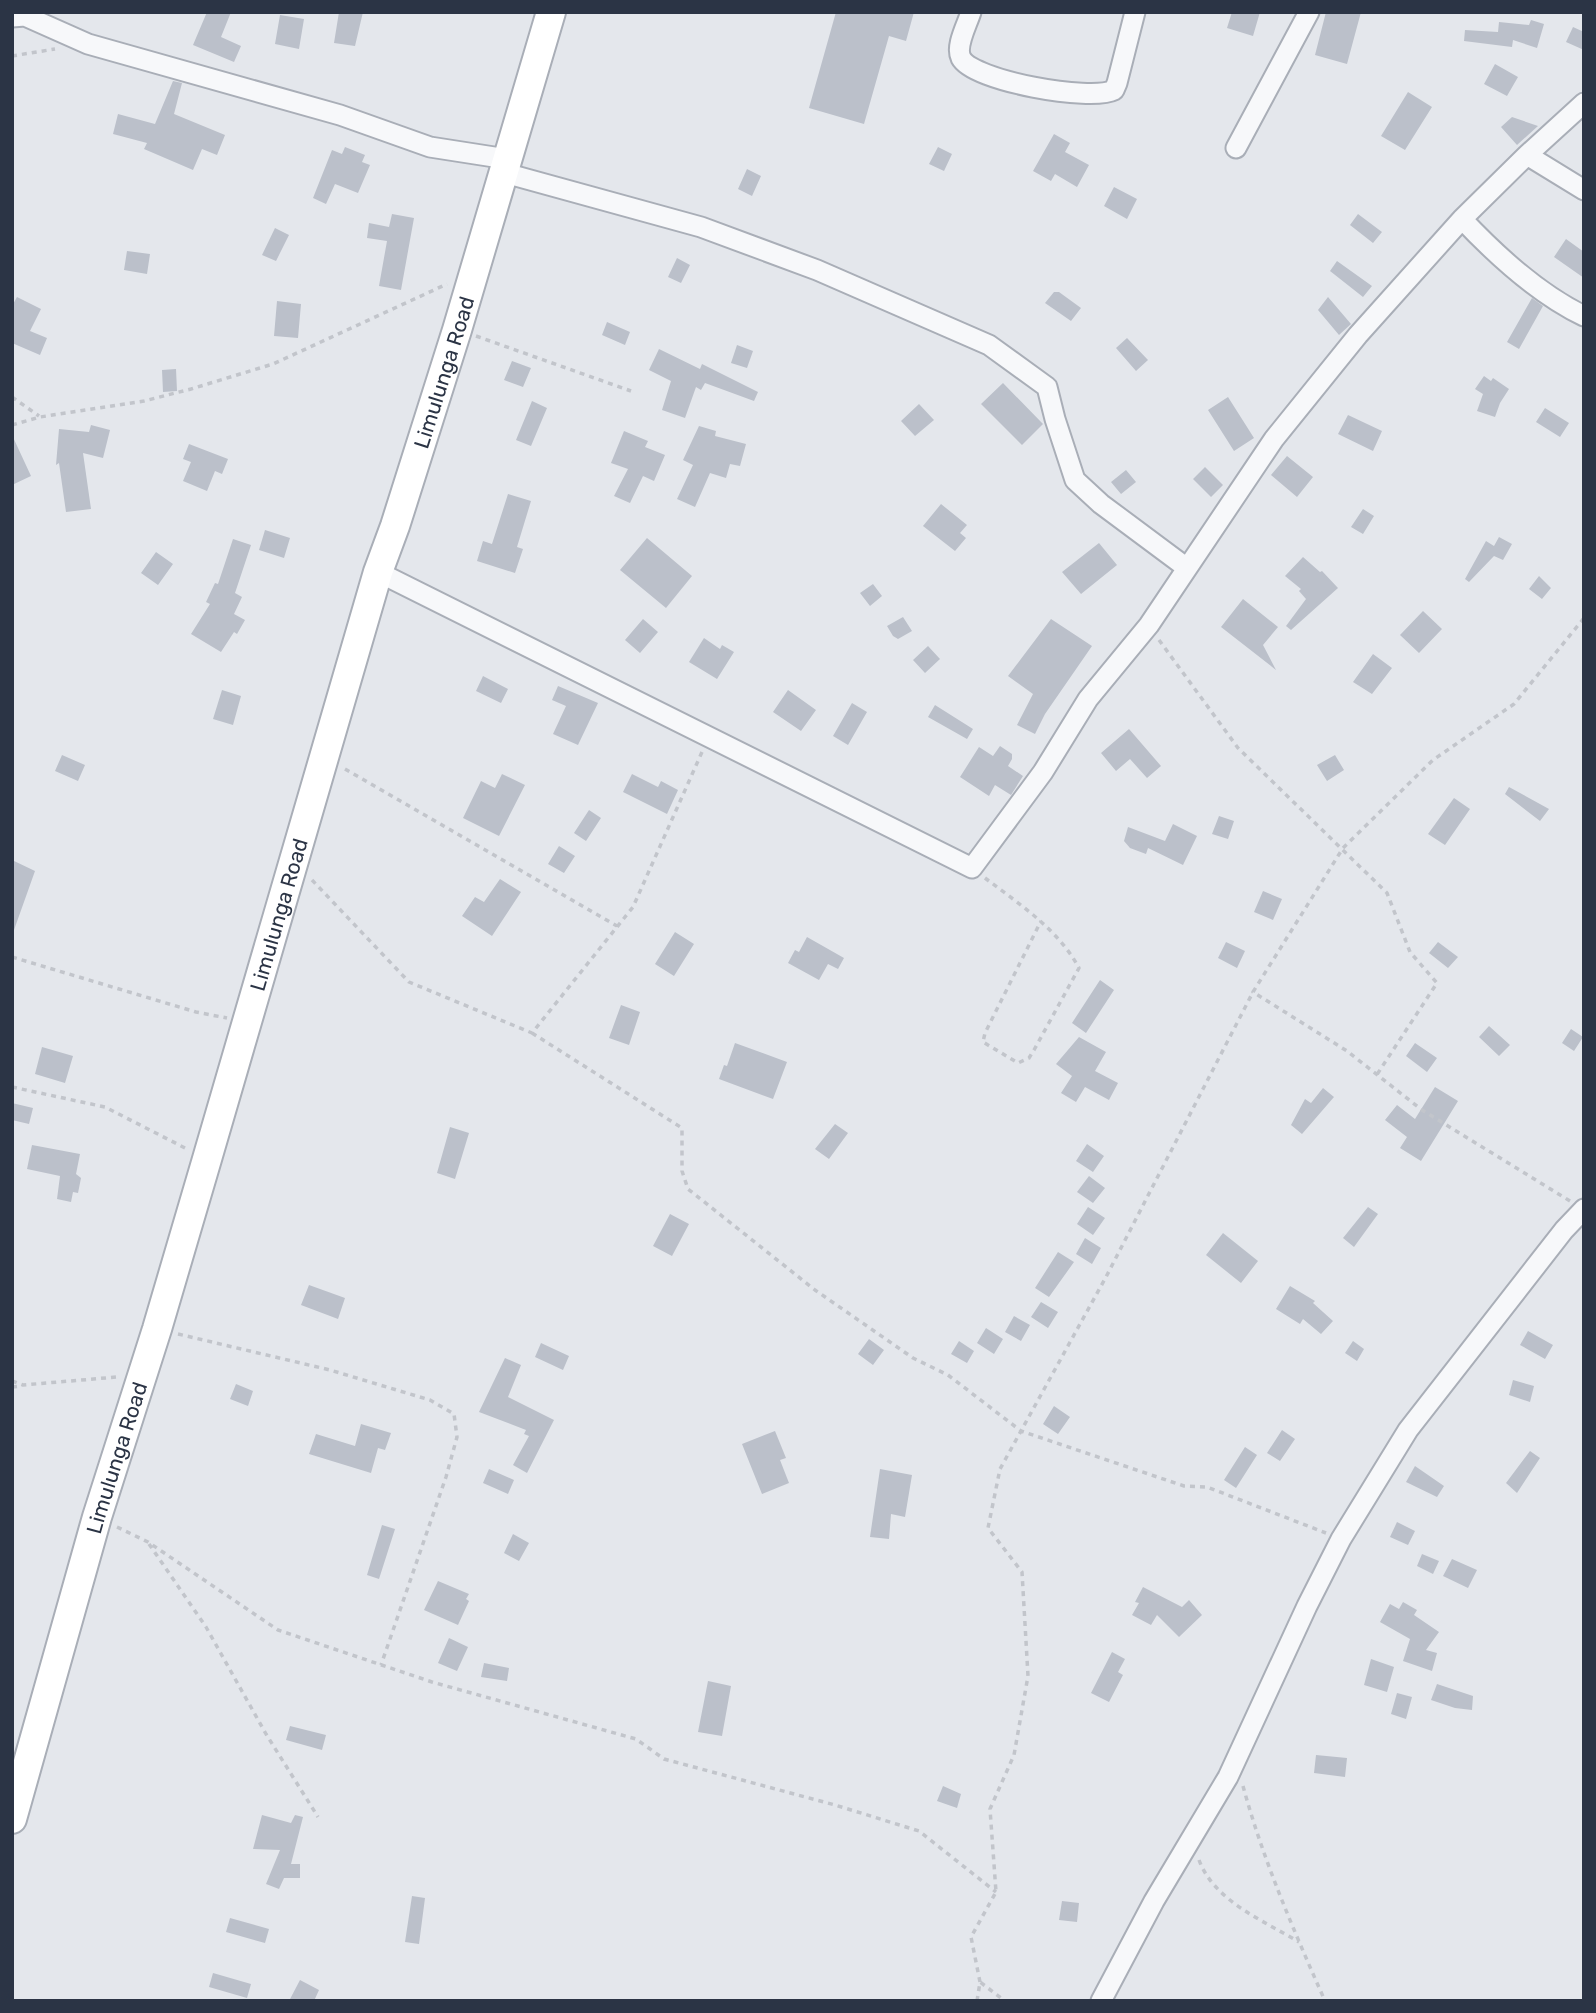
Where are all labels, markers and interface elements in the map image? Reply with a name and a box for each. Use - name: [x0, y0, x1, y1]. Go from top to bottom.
- street label: Limulunga Road: [408, 293, 479, 451]
- street label: Limulunga Road: [244, 835, 312, 994]
- street label: Limulunga Road: [80, 1379, 152, 1536]

